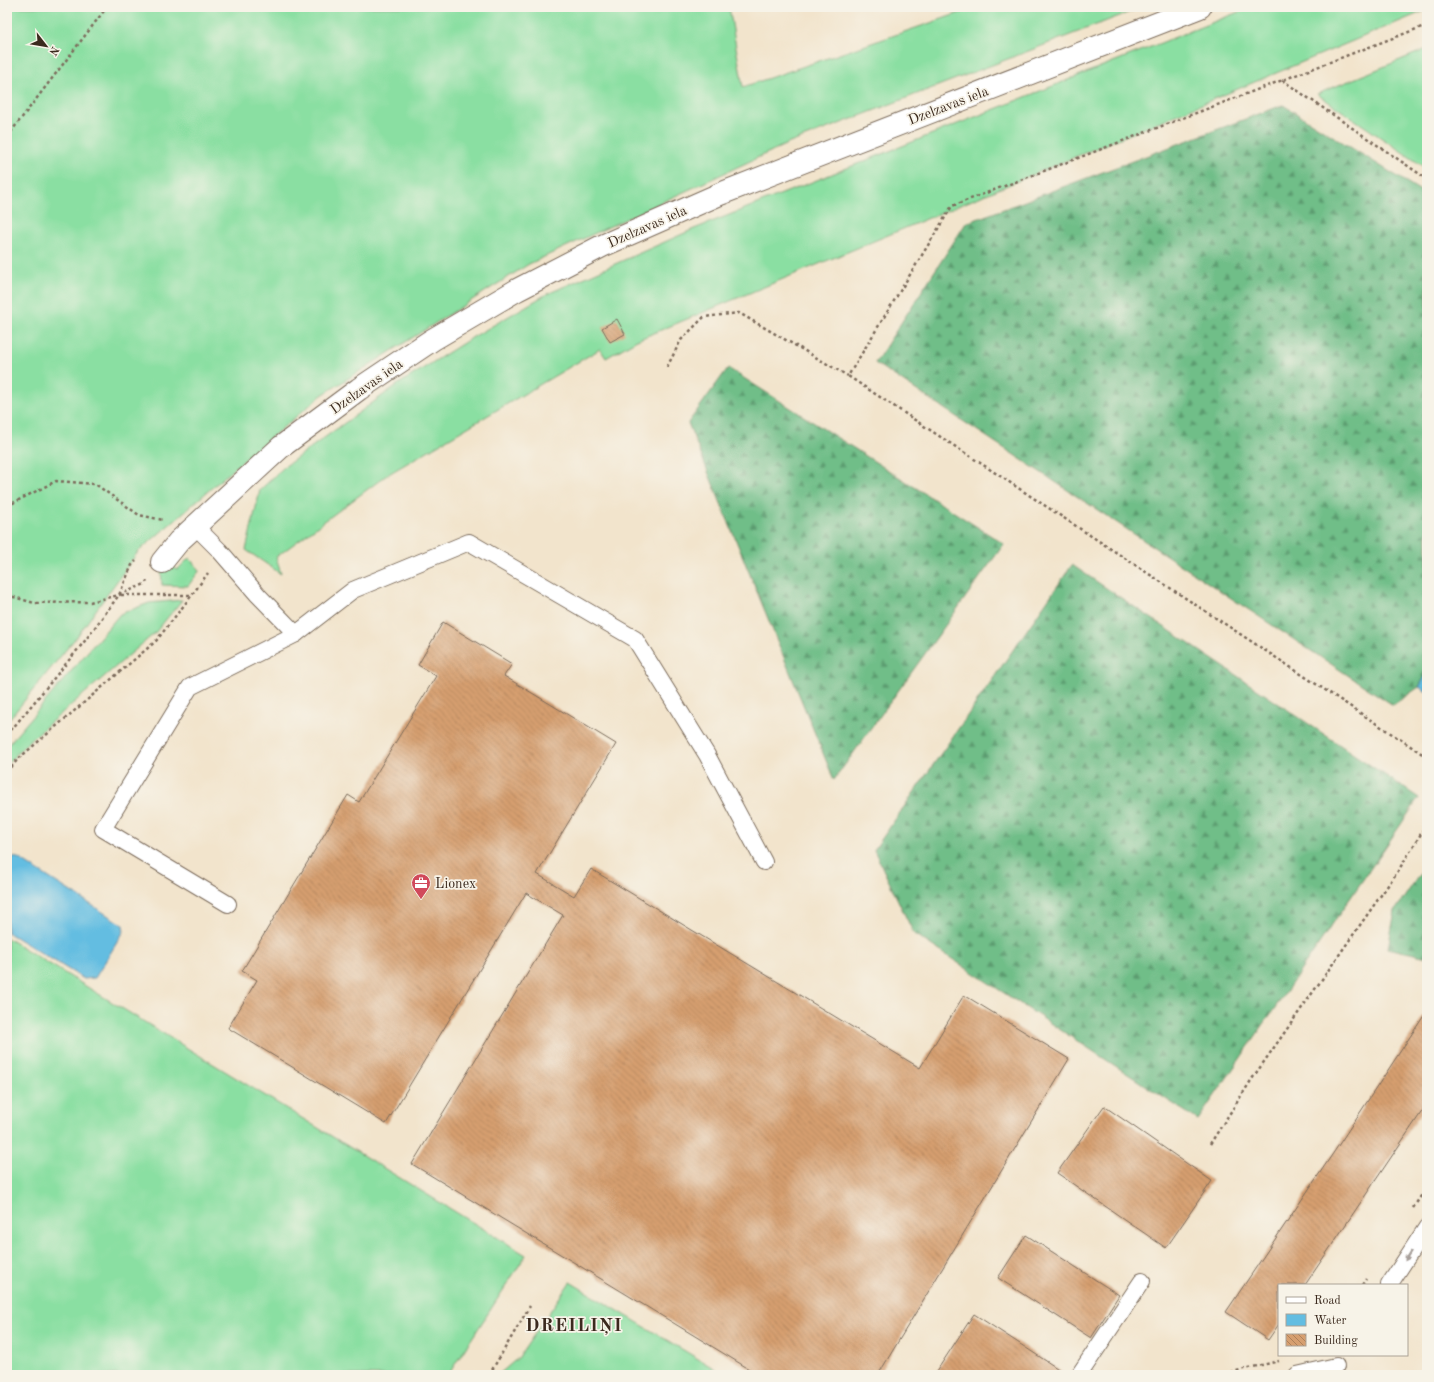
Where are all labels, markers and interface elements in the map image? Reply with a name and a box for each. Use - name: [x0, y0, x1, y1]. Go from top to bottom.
- north arrow: [26, 26, 66, 66]
- text: N: [46, 44, 60, 57]
- street label: Dzelzavas iela: [906, 84, 990, 128]
- street label: Dzelzavas iela: [606, 203, 689, 251]
- street label: Dzelzavas iela: [328, 357, 405, 417]
- office icon: Lionex: [410, 872, 432, 900]
- place label: Lionex: [435, 877, 476, 891]
- one-way arrow: [1404, 1251, 1412, 1261]
- legend: [1278, 1284, 1408, 1356]
- text: Road: [1314, 1295, 1341, 1307]
- text: Water: [1314, 1315, 1347, 1327]
- district label: DREILIŅI: [525, 1317, 623, 1335]
- text: Building: [1314, 1335, 1358, 1347]

